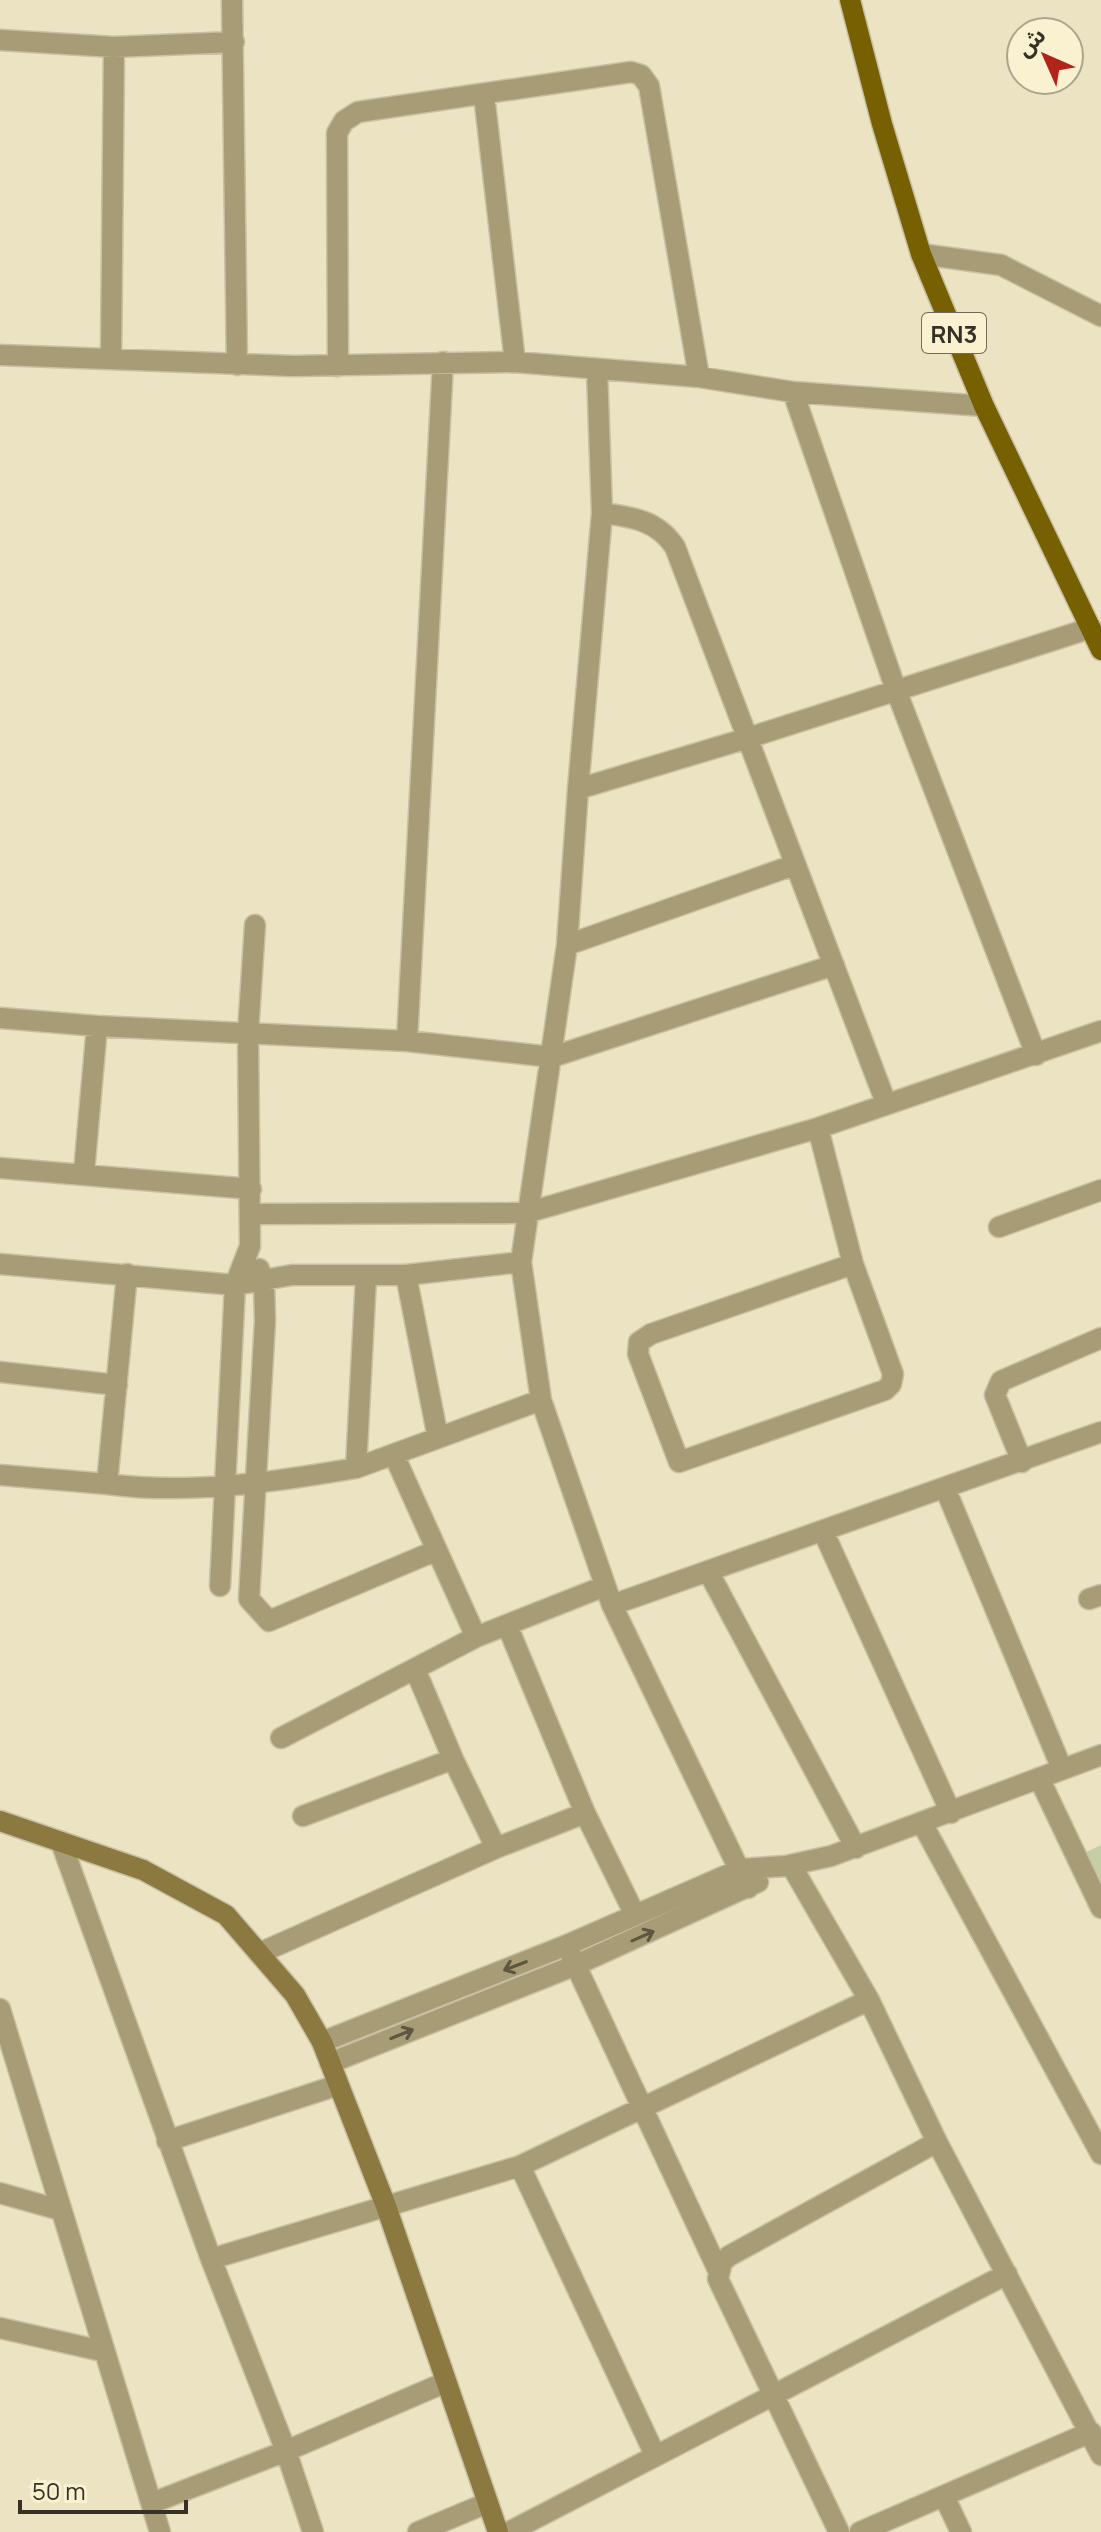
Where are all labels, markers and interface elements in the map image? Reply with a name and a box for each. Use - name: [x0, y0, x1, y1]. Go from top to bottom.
- north arrow: [1005, 16, 1085, 96]
- text: ش: [1010, 21, 1052, 63]
- road number: RN3: [922, 313, 986, 353]
- one-way arrow: [631, 1928, 655, 1943]
- one-way arrow: [503, 1960, 528, 1974]
- one-way arrow: [389, 2026, 414, 2041]
- scale bar: [20, 2464, 186, 2514]
- text: 50 m: [32, 2474, 86, 2507]

